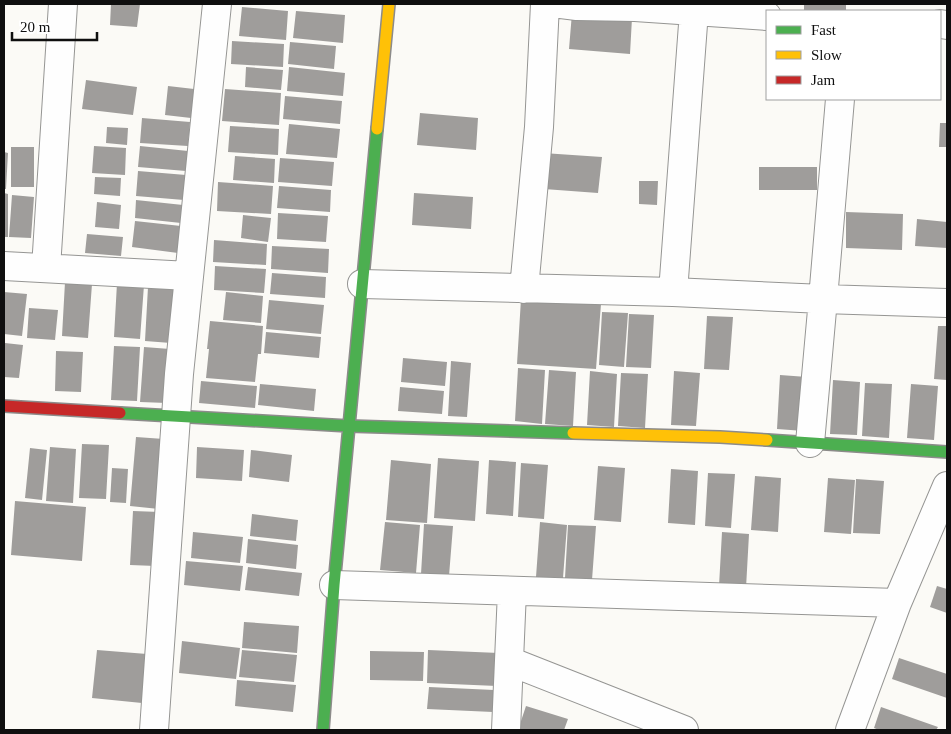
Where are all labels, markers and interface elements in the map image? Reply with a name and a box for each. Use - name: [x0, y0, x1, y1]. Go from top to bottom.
- scale bar: [12, 10, 98, 42]
- legend: [766, 10, 941, 100]
- text: 20 m: [20, 19, 51, 35]
- text: Fast: [811, 22, 837, 38]
- text: Slow: [811, 47, 842, 63]
- text: Jam: [811, 72, 835, 88]

